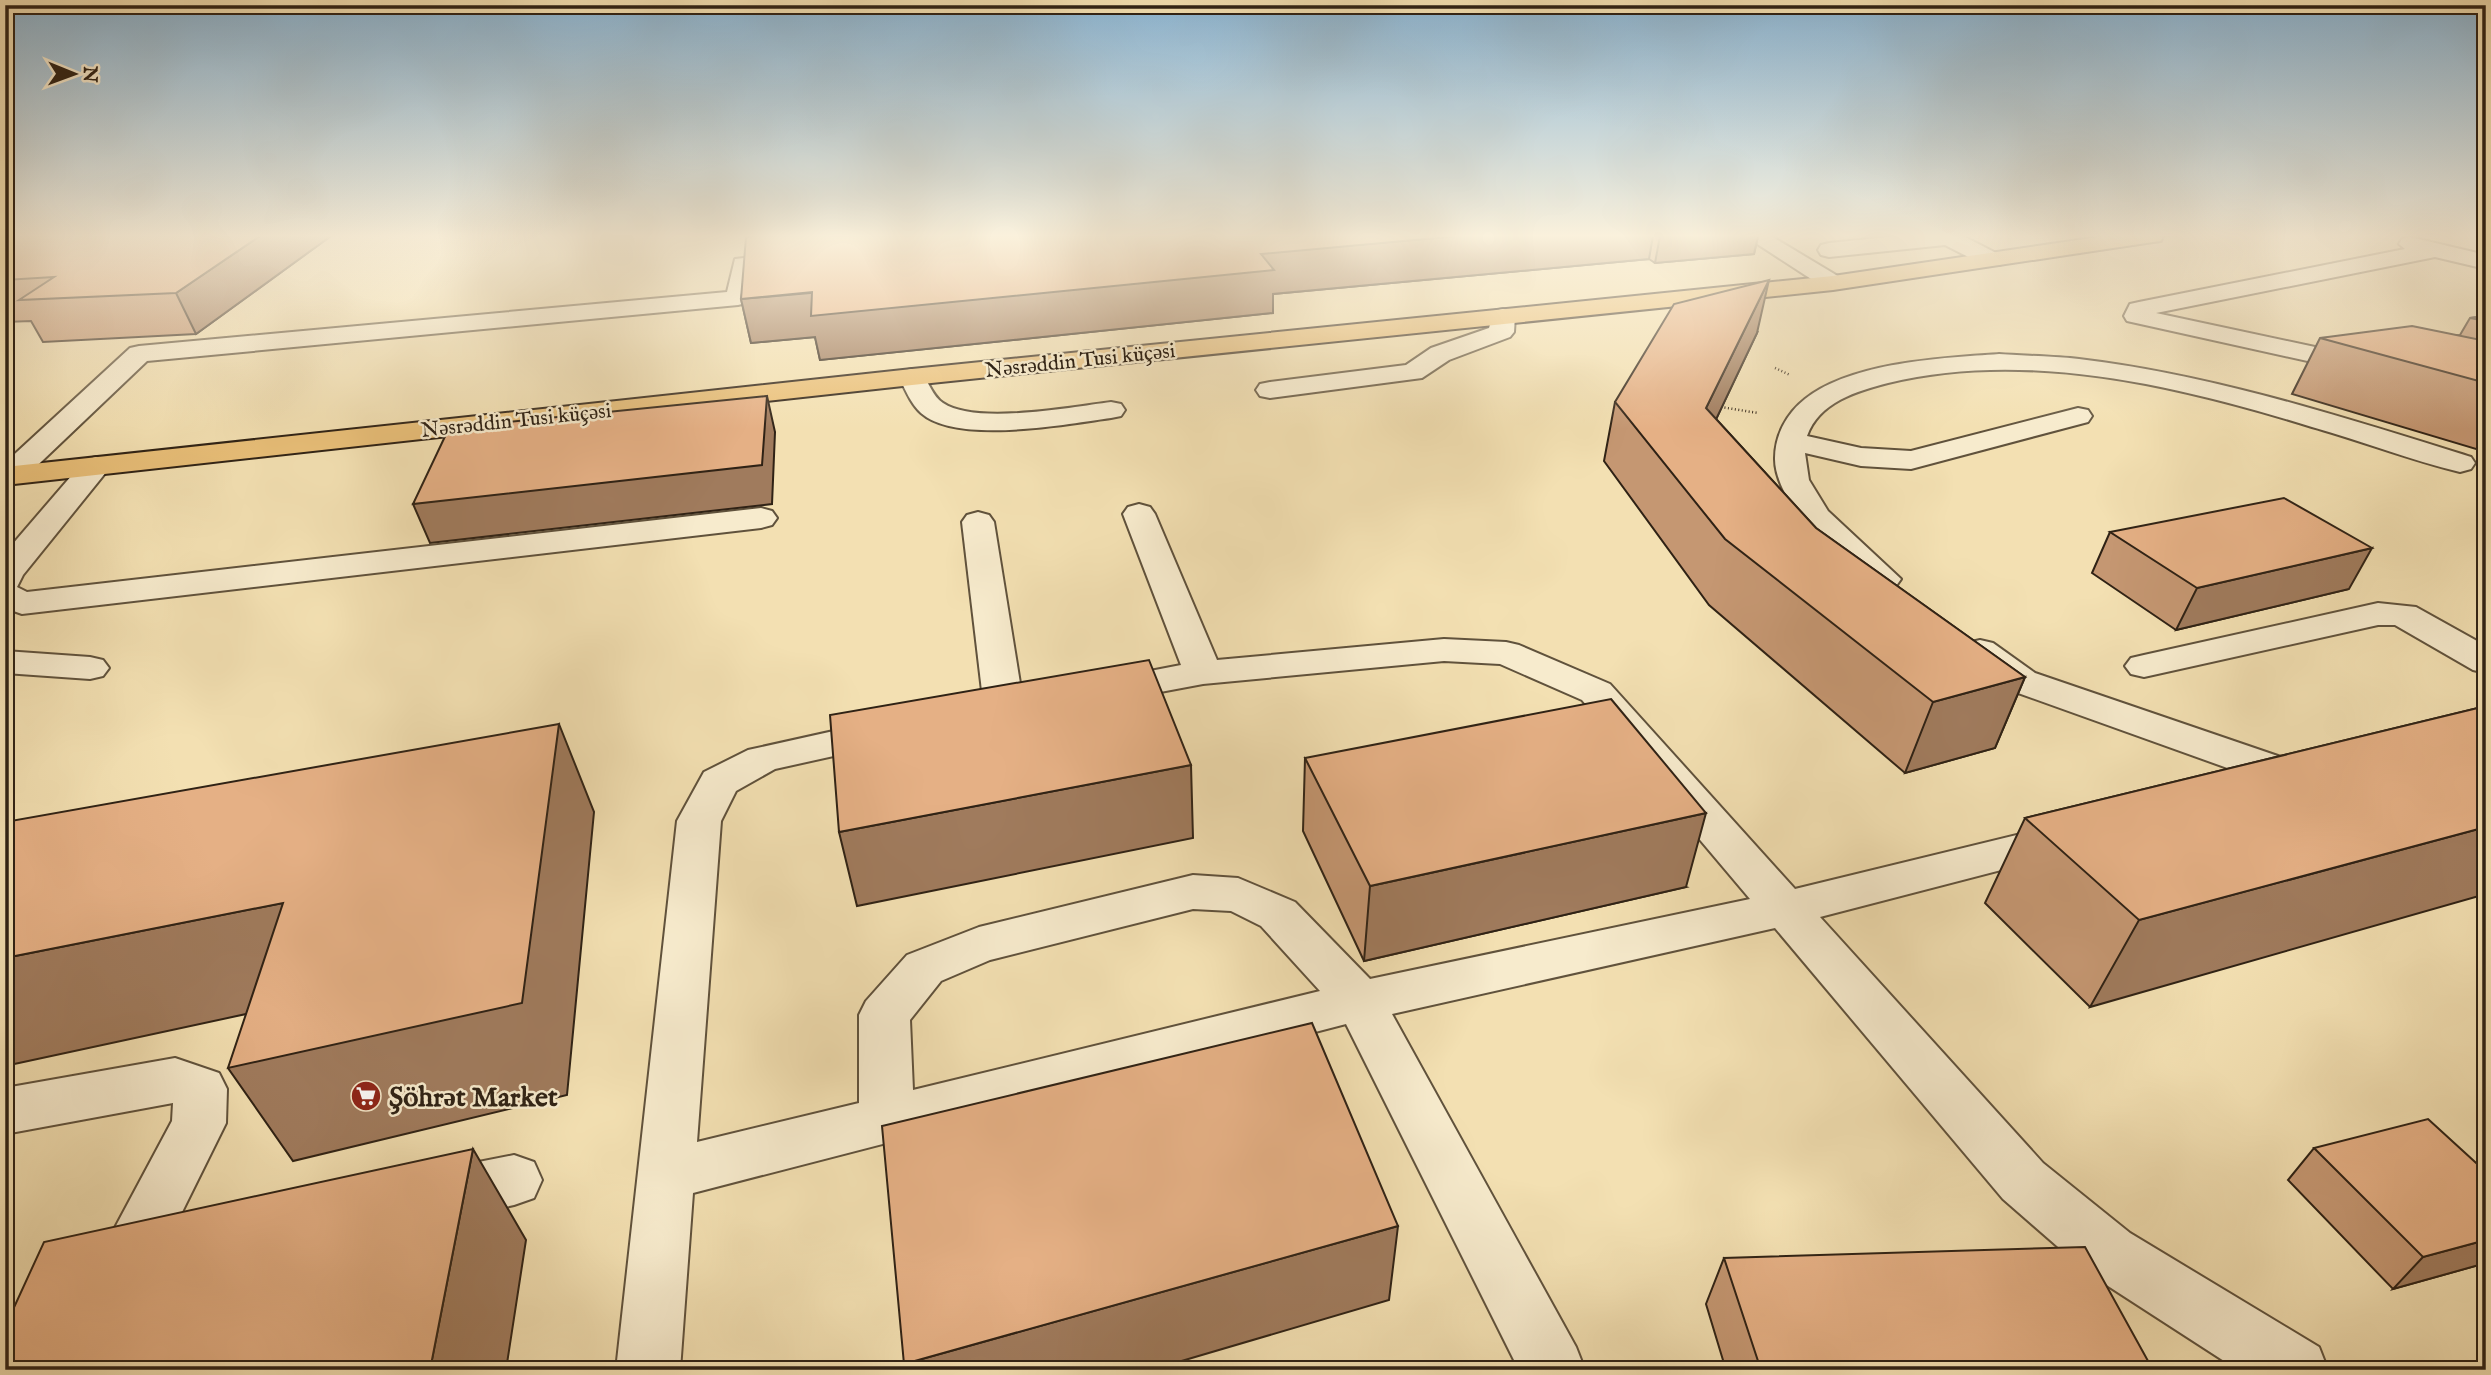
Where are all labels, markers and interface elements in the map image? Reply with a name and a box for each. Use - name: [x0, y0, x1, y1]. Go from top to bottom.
- north arrow: [38, 38, 108, 108]
- text: N: [77, 65, 101, 83]
- street label: Nəsrəddin Tusi küçəsi: [984, 338, 1177, 385]
- street label: Nəsrəddin Tusi küçəsi: [420, 398, 613, 445]
- supermarket icon: Şöhrət Market: [349, 1079, 383, 1113]
- place label: Şöhrət Market: [389, 1081, 558, 1116]

